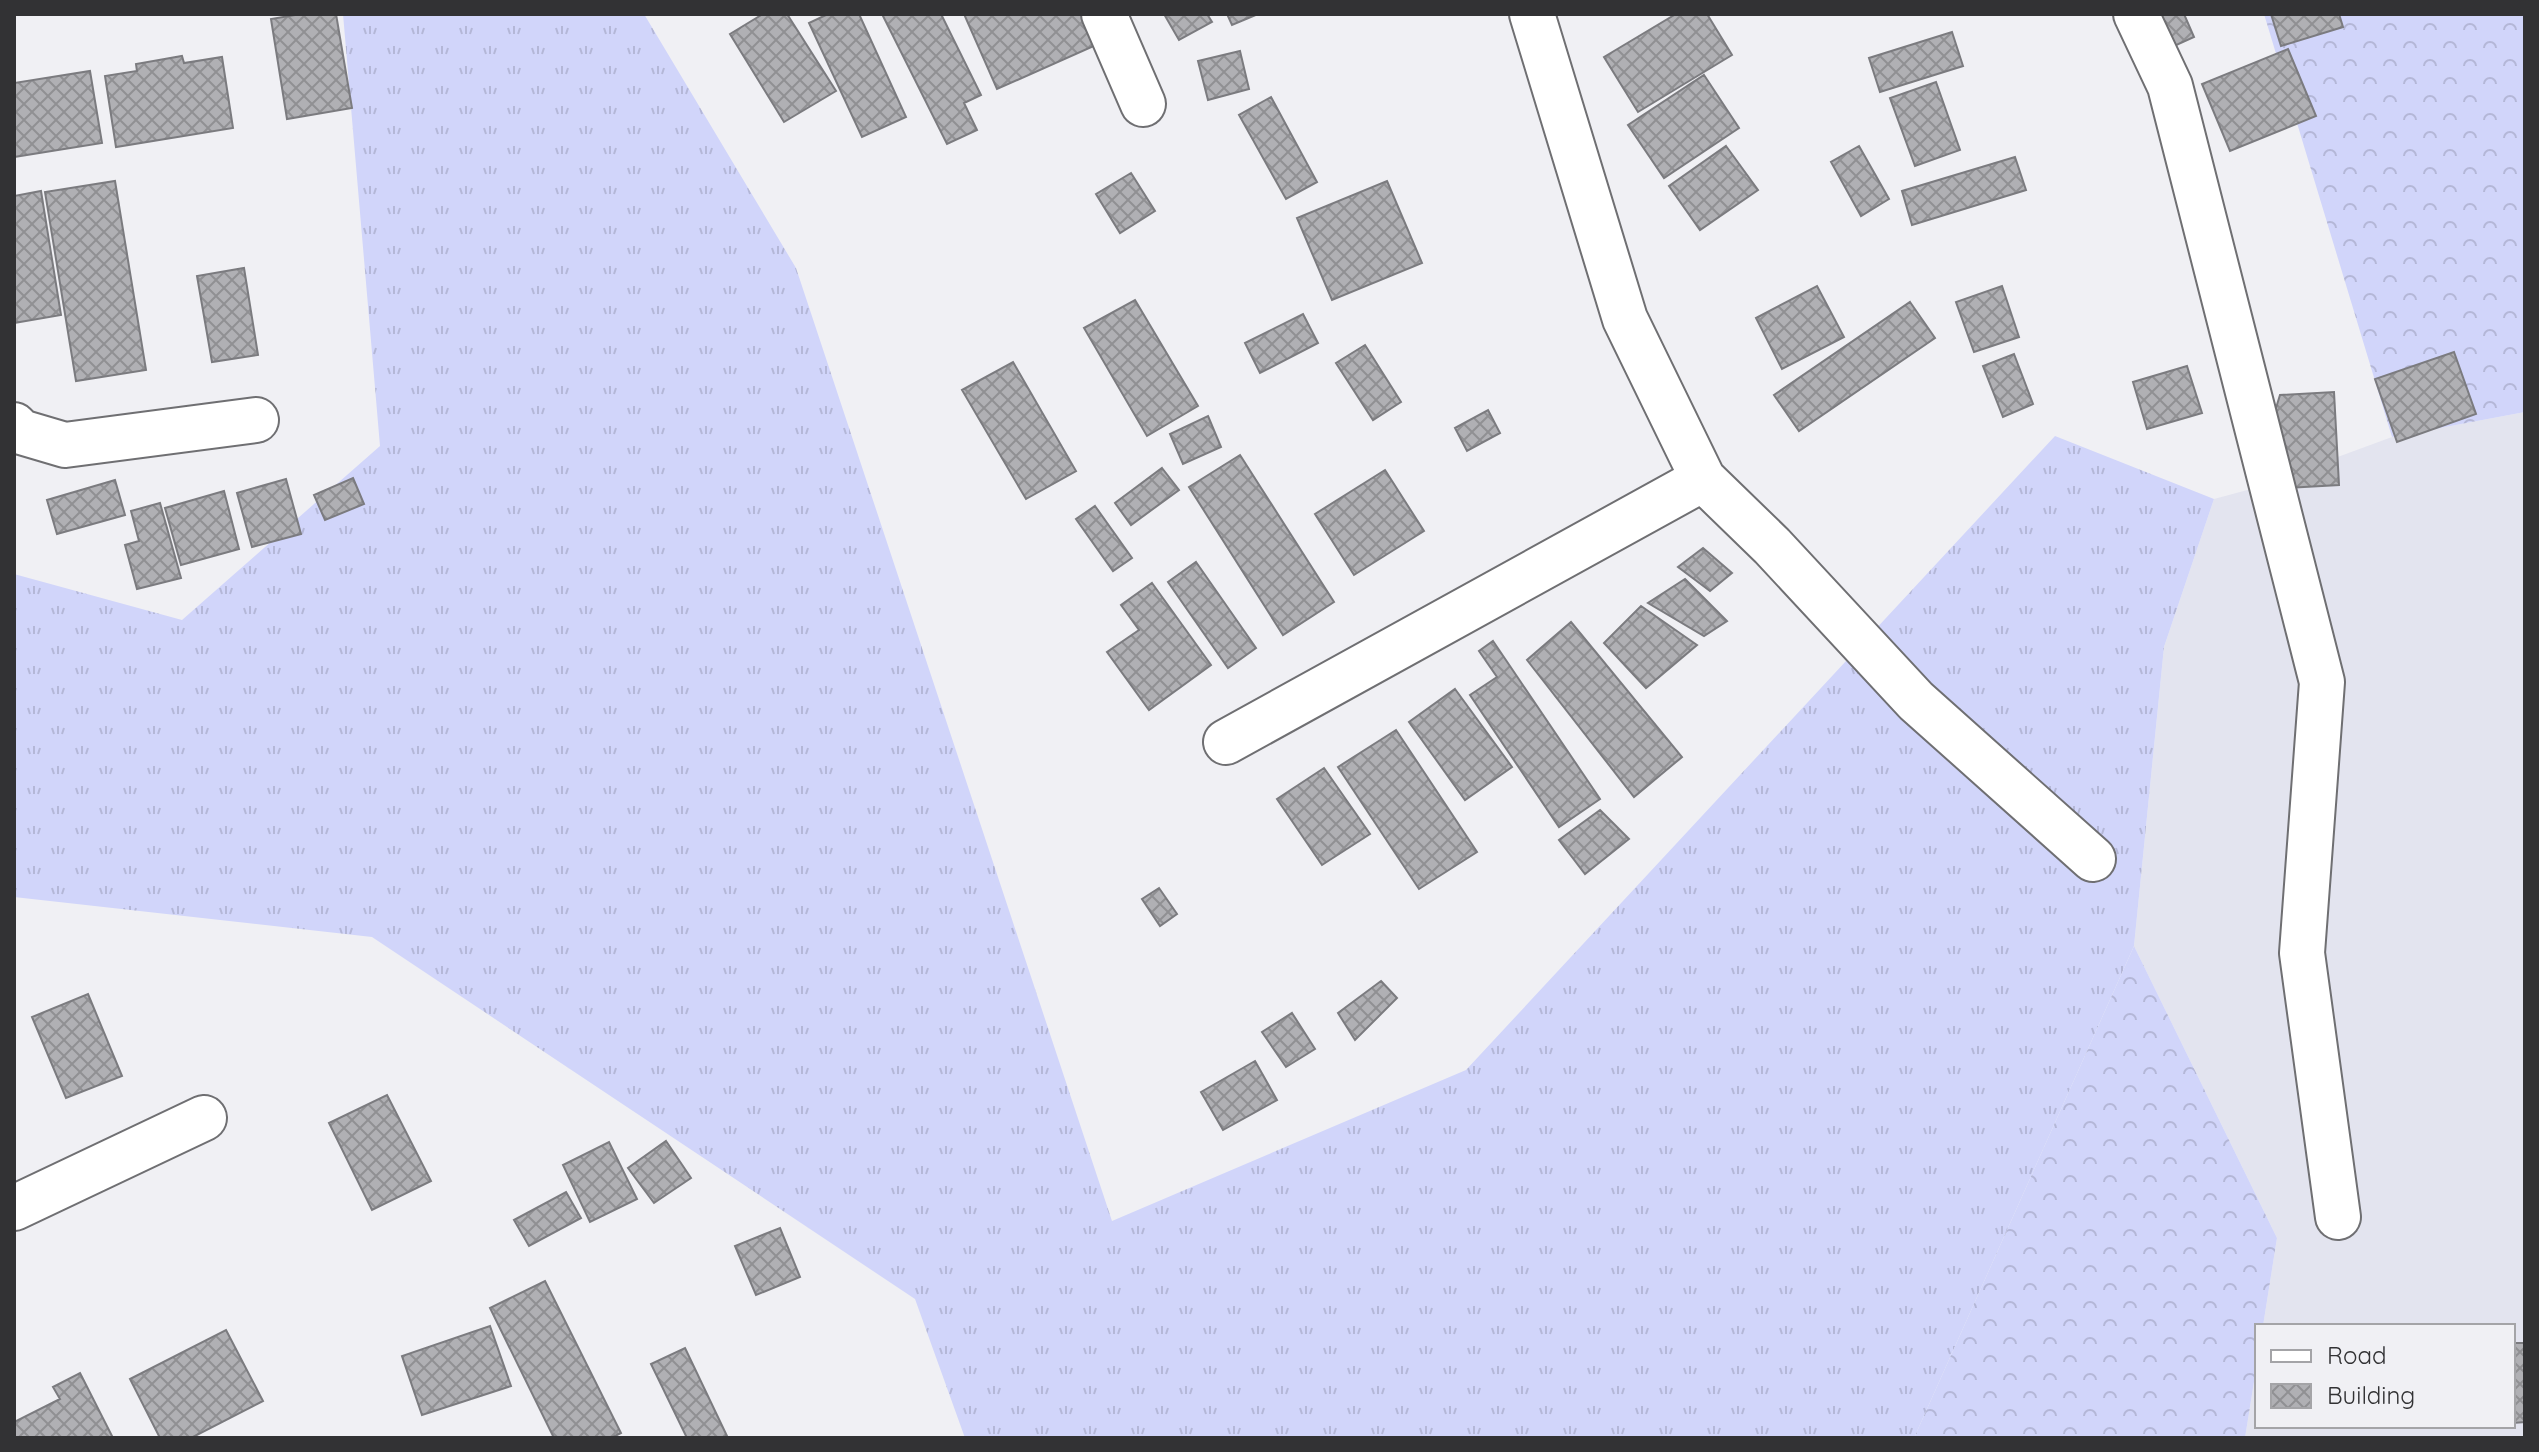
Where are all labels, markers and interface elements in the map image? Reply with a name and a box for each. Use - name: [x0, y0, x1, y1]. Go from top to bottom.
- legend: [2255, 1324, 2515, 1428]
- text: Road: [2327, 1340, 2387, 1370]
- text: Building: [2327, 1380, 2415, 1410]

